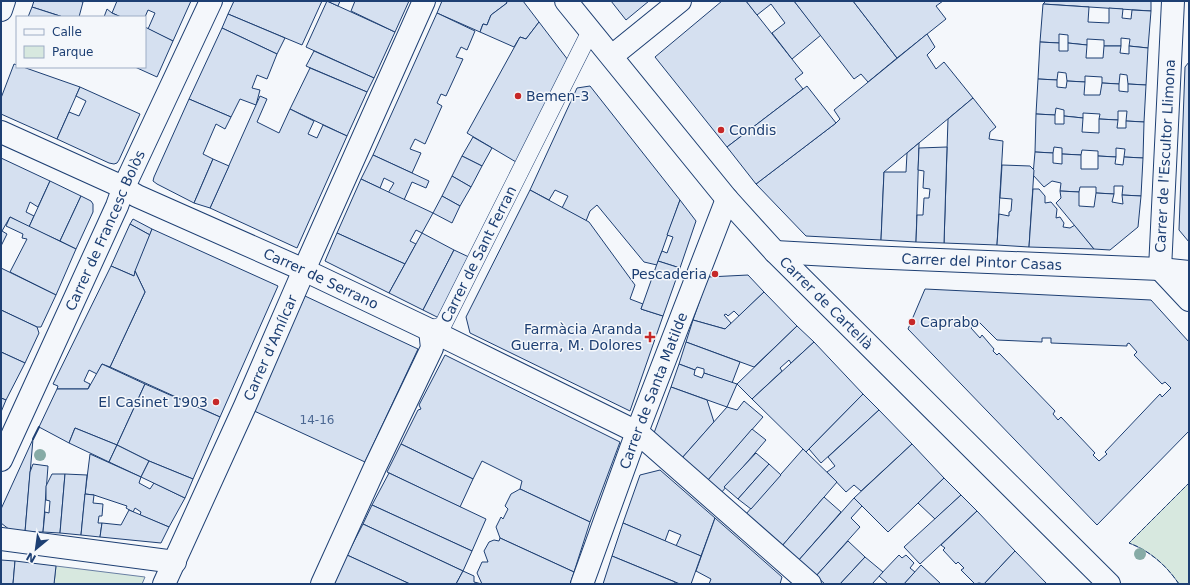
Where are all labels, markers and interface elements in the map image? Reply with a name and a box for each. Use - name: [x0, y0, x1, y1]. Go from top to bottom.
- legend: [16, 16, 146, 68]
- text: Calle: [52, 25, 82, 39]
- text: Parque: [52, 45, 93, 59]
- street label: Carrer de l'Escultor Llimona: [1152, 59, 1178, 253]
- place label: Bemen-3: [526, 88, 589, 104]
- marker: Bemen-3: [513, 91, 523, 101]
- place label: Condis: [729, 122, 776, 138]
- marker: Condis: [716, 125, 726, 135]
- street label: Carrer de Francesc Bolòs: [62, 148, 148, 313]
- street label: Carrer de Sant Ferran: [437, 183, 519, 325]
- street label: Carrer de Serrano: [261, 245, 381, 312]
- street label: Carrer del Pintor Casas: [901, 250, 1062, 273]
- street label: Carrer de Cartellà: [776, 253, 876, 353]
- place label: Pescaderia: [631, 266, 707, 282]
- marker: Pescaderia: [710, 269, 720, 279]
- street label: Carrer d'Amílcar: [240, 292, 300, 403]
- street label: Carrer de Santa Matilde: [616, 310, 690, 471]
- place label: Caprabo: [920, 314, 979, 330]
- marker: Caprabo: [907, 317, 917, 327]
- place label: Farmàcia Aranda Guerra, M. Dolores: [511, 321, 642, 353]
- marker: Farmàcia Aranda Guerra, M. Dolores: [645, 332, 655, 342]
- place label: El Casinet 1903: [98, 394, 208, 410]
- marker: El Casinet 1903: [211, 397, 221, 407]
- house number: 14-16: [300, 413, 334, 427]
- north arrow: [16, 529, 56, 569]
- text: N: [24, 549, 39, 565]

